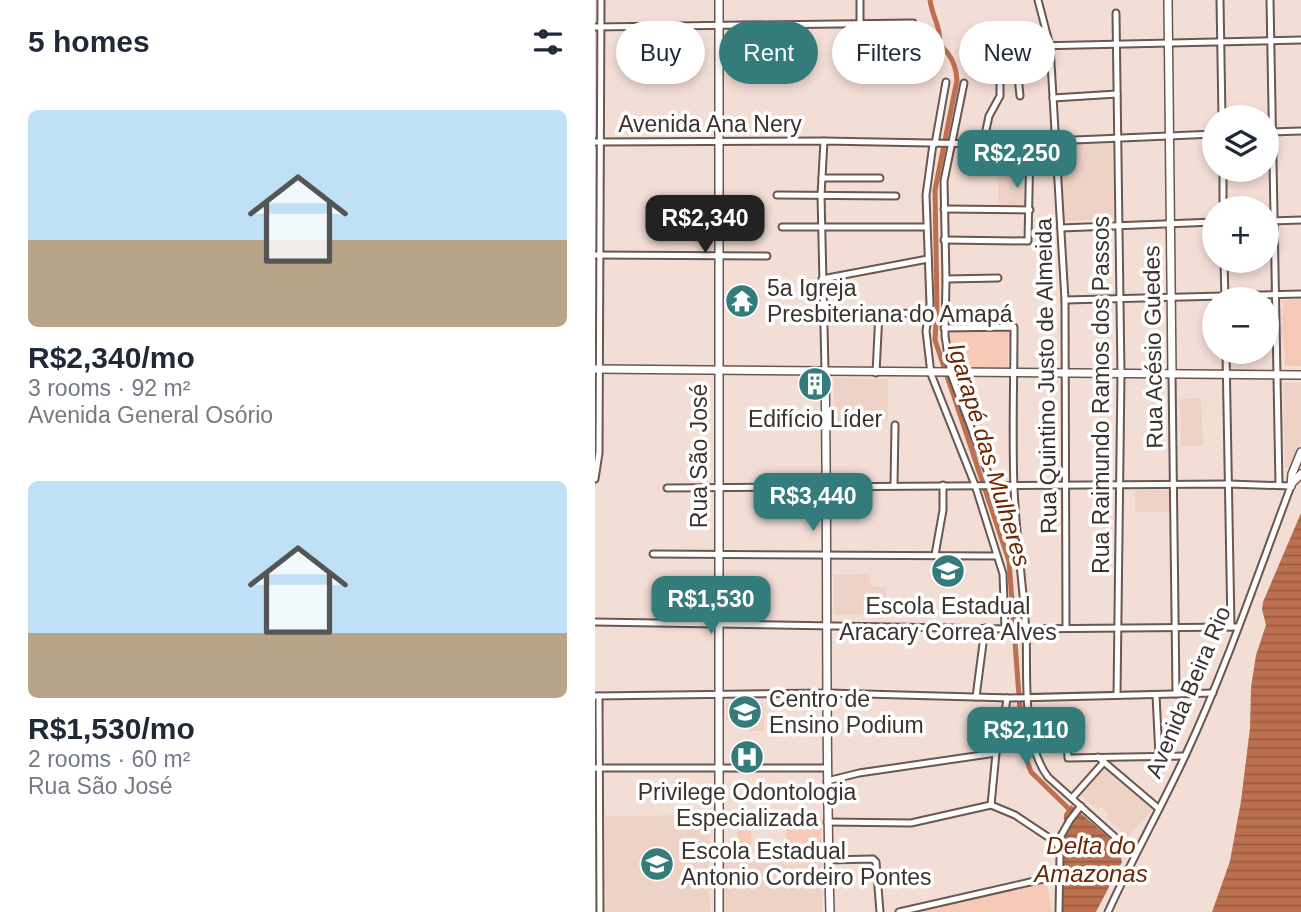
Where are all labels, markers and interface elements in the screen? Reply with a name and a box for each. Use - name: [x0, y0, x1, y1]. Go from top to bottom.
- chip: Buy: [616, 21, 705, 84]
- chip: Rent: [719, 21, 818, 84]
- chip: Filters: [832, 21, 945, 84]
- chip: New: [959, 21, 1055, 84]
- icon: filters: [529, 23, 567, 61]
- text: 5 homes: [28, 25, 150, 58]
- map controls: [1202, 105, 1279, 364]
- button: layers: [1202, 105, 1279, 182]
- street label: Avenida Ana Nery: [618, 111, 802, 137]
- pin: R$2,250: [952, 130, 1082, 190]
- text: R$2,250: [974, 140, 1060, 166]
- icon: home: [235, 156, 361, 282]
- pin: R$2,340: [640, 196, 770, 255]
- button: +: [1202, 196, 1279, 273]
- text: R$2,340: [662, 205, 748, 231]
- street label: Rua Raimundo Ramos dos Passos: [1088, 216, 1114, 574]
- street label: Rua Quintino Justo de Almeida: [1030, 218, 1062, 534]
- street label: Rua Acésio Guedes: [1138, 245, 1168, 449]
- place label: 5a Igreja Presbiteriana do Amapá: [767, 275, 1013, 327]
- temple icon: 5a Igreja Presbiteriana do Amapá: [723, 282, 761, 320]
- button: −: [1202, 287, 1279, 364]
- water label: Igarapé das Mulheres: [943, 340, 1036, 570]
- text: R$2,340/mo: [28, 341, 195, 374]
- building icon: Edifício Líder: [796, 365, 834, 403]
- text: 3 rooms · 92 m²: [28, 375, 190, 401]
- street label: Rua São José: [686, 384, 712, 528]
- text: Avenida General Osório: [28, 402, 273, 428]
- place label: Edifício Líder: [748, 406, 882, 432]
- pin: R$3,440: [748, 474, 878, 533]
- text: R$3,440: [770, 483, 856, 509]
- icon: home: [235, 527, 361, 653]
- school or university icon: Escola Estadual Aracary Correa Alves: [929, 552, 967, 590]
- pin: R$1,530: [646, 576, 776, 636]
- text: R$1,530: [668, 586, 754, 612]
- place label: Escola Estadual Aracary Correa Alves: [839, 593, 1057, 645]
- street label: Avenida Beira Rio: [1140, 602, 1236, 782]
- place label: Centro de Ensino Podium: [769, 686, 924, 738]
- school or university icon: Centro de Ensino Podium: [726, 693, 764, 731]
- pin: R$2,110: [961, 708, 1091, 767]
- text: R$1,530/mo: [28, 712, 195, 745]
- text: R$2,110: [983, 717, 1069, 743]
- hospital icon: Privilege Odontologia Especializada: [728, 738, 766, 776]
- text: 2 rooms · 60 m²: [28, 746, 190, 772]
- text: Rua São José: [28, 773, 172, 799]
- place label: Privilege Odontologia Especializada: [638, 779, 857, 831]
- water label: Delta do Amazonas: [1032, 832, 1148, 887]
- place label: Escola Estadual Antonio Cordeiro Pontes: [681, 838, 932, 890]
- school or university icon: Escola Estadual Antonio Cordeiro Pontes: [638, 845, 676, 883]

